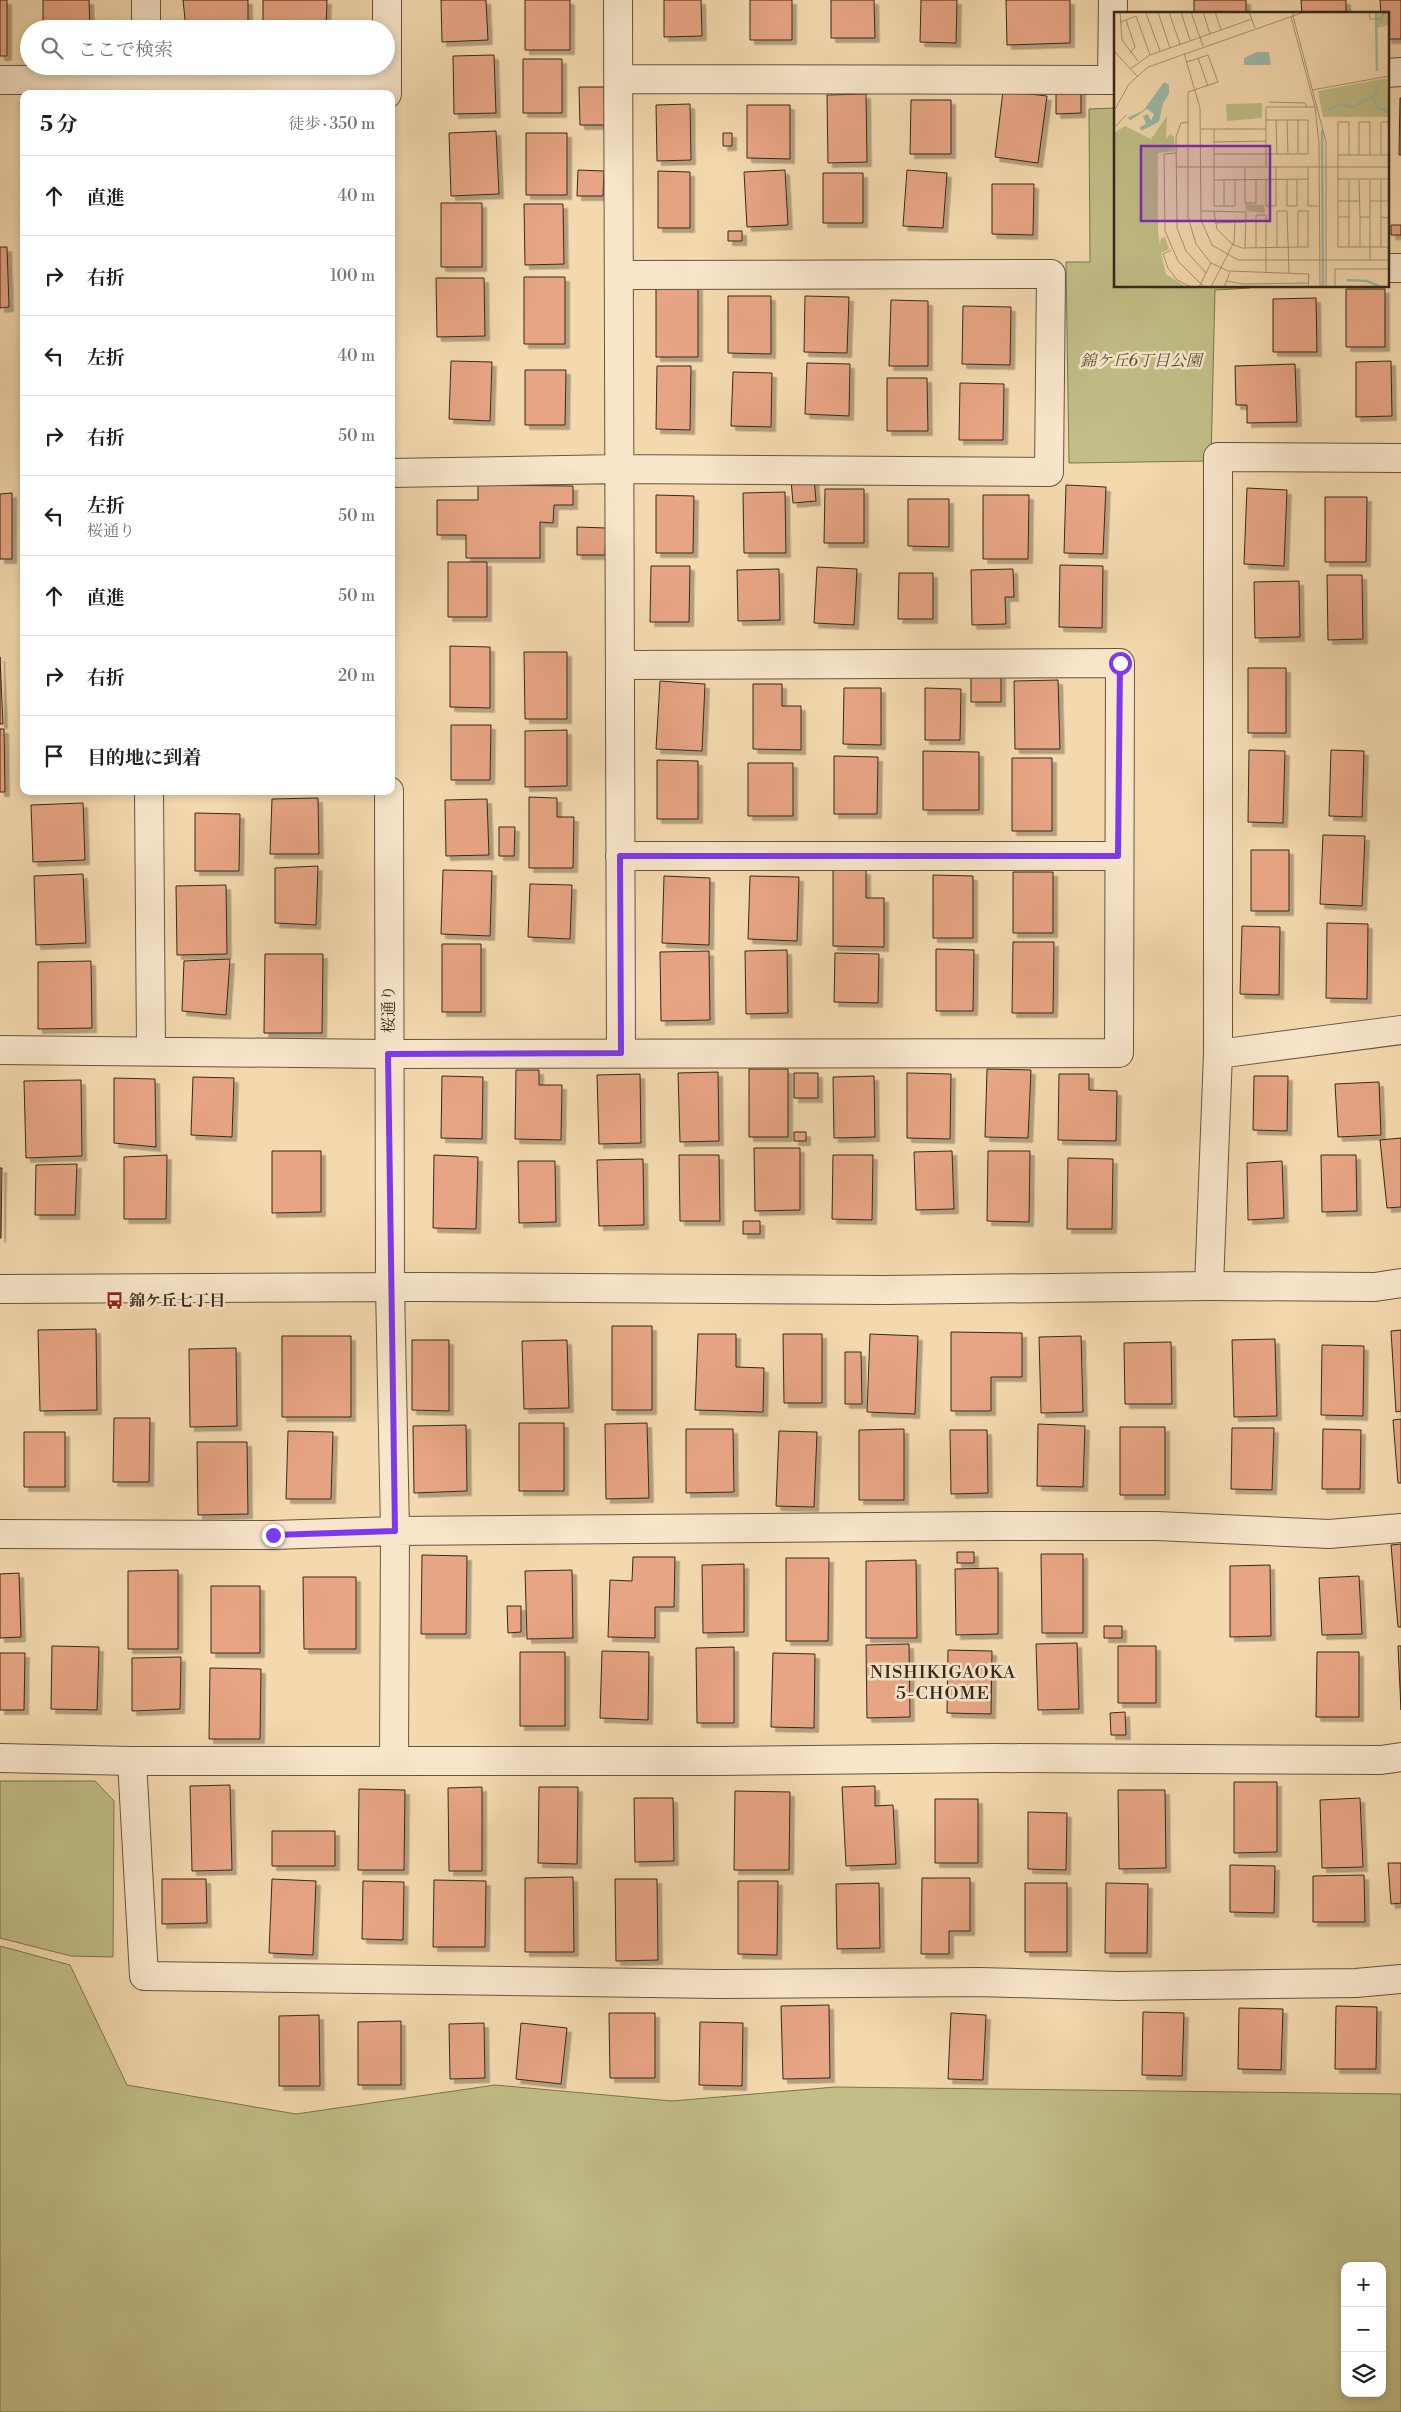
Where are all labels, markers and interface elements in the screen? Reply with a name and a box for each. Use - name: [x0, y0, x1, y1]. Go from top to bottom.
- inset map: [1114, 12, 1388, 288]
- search box: [20, 20, 395, 75]
- icon: search: [38, 34, 66, 62]
- text: ここで検索: [78, 38, 173, 62]
- text: 5 分: [40, 112, 77, 138]
- text: 徒歩 · 350 m: [288, 114, 375, 134]
- icon: ahead: [40, 182, 68, 210]
- text: 直進: [87, 186, 125, 210]
- text: 40 m: [338, 186, 375, 206]
- icon: right: [40, 262, 68, 290]
- text: 右折: [87, 266, 125, 290]
- text: 100 m: [330, 266, 375, 286]
- icon: left: [40, 342, 68, 370]
- text: 左折: [87, 346, 125, 370]
- text: 40 m: [338, 346, 375, 366]
- park label: 錦ケ丘6丁目公園: [1080, 351, 1205, 371]
- icon: right: [40, 422, 68, 450]
- text: 右折: [87, 426, 125, 450]
- text: 50 m: [338, 426, 375, 446]
- text: 左折: [87, 494, 125, 518]
- icon: left: [40, 502, 68, 530]
- text: 50 m: [338, 506, 375, 526]
- text: 桜通り: [87, 521, 135, 541]
- icon: ahead: [40, 582, 68, 610]
- text: 直進: [87, 586, 125, 610]
- text: 50 m: [338, 586, 375, 606]
- route start: [1109, 652, 1132, 675]
- icon: right: [40, 662, 68, 690]
- text: 右折: [87, 666, 125, 690]
- text: 20 m: [338, 666, 375, 686]
- icon: arrive: [40, 742, 68, 770]
- text: 目的地に到着: [87, 746, 201, 770]
- street label: 桜通り: [379, 985, 399, 1033]
- bus stop icon: 錦ケ丘七丁目: [105, 1290, 125, 1310]
- place label: 錦ケ丘七丁目: [129, 1291, 225, 1311]
- route end: [262, 1524, 285, 1547]
- district label: NISHIKIGAOKA 5-CHOME: [870, 1661, 1016, 1705]
- map controls: [1341, 2262, 1386, 2397]
- button: +: [1341, 2262, 1386, 2307]
- button: −: [1341, 2307, 1386, 2352]
- button: layers: [1341, 2352, 1386, 2397]

